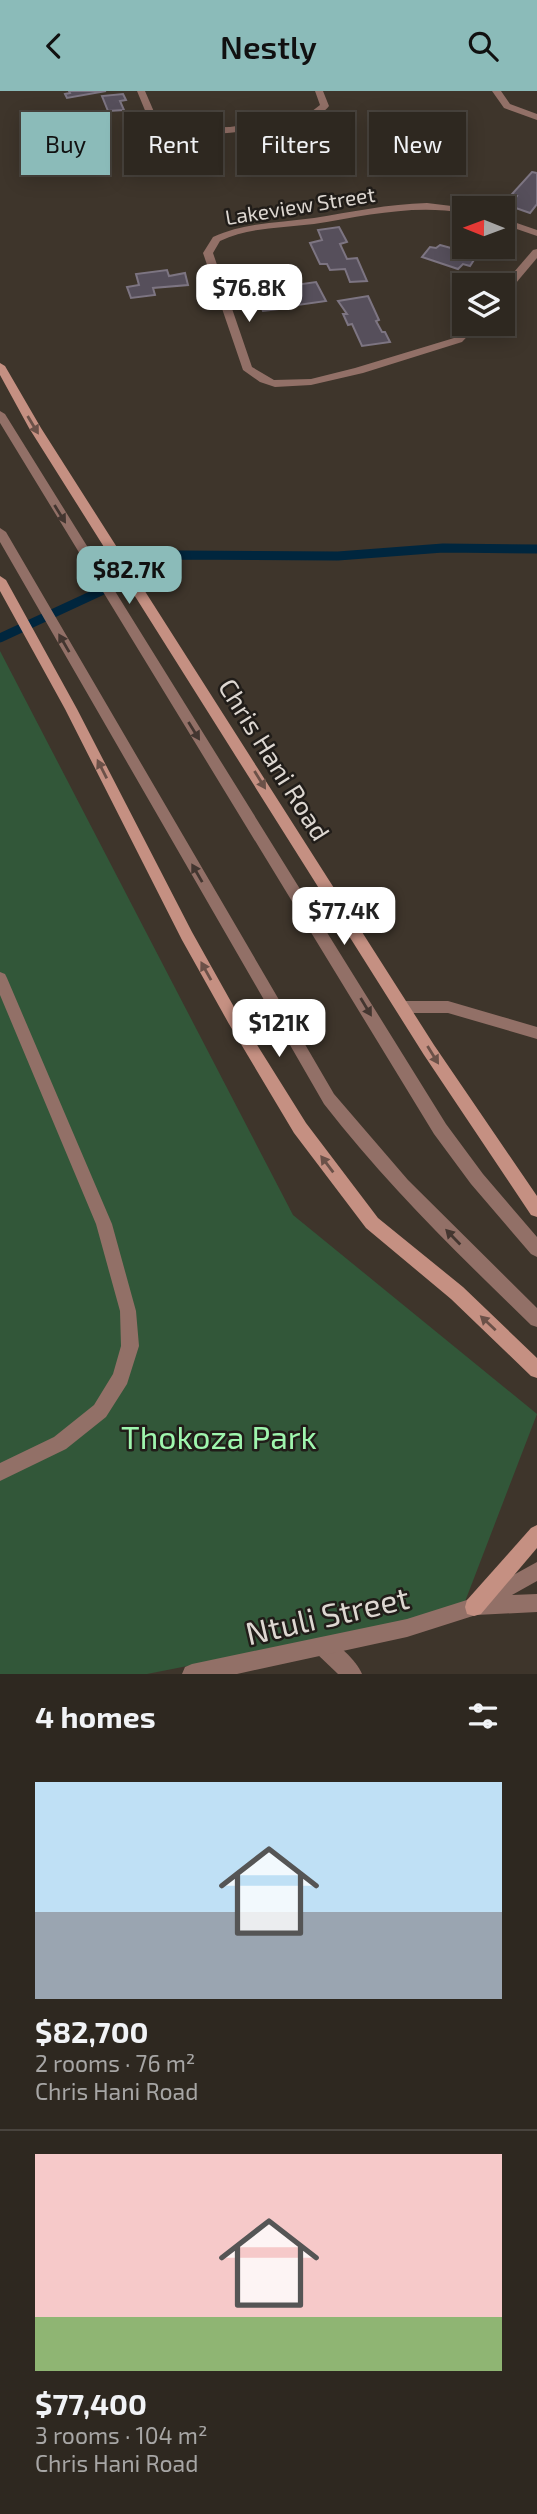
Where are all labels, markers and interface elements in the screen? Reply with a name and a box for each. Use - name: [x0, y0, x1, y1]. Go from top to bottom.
- icon: back: [35, 27, 73, 65]
- text: Nestly: [220, 27, 317, 65]
- icon: search: [464, 27, 502, 65]
- chip: Buy: [21, 112, 110, 175]
- chip: Rent: [124, 112, 223, 175]
- chip: Filters: [237, 112, 355, 175]
- chip: New: [369, 112, 466, 175]
- street label: Lakeview Street: [223, 181, 377, 229]
- north arrow: [452, 196, 514, 259]
- map controls: [452, 196, 515, 336]
- pin: $76.8K: [192, 265, 306, 324]
- text: $76.8K: [212, 273, 286, 301]
- button: layers: [452, 273, 515, 336]
- one-way arrow: [27, 416, 40, 435]
- one-way arrow: [54, 505, 67, 524]
- pin: $82.7K: [72, 547, 186, 606]
- text: $82.7K: [93, 555, 165, 583]
- one-way arrow: [58, 633, 70, 653]
- street label: Chris Hani Road: [213, 672, 337, 846]
- one-way arrow: [188, 721, 201, 740]
- one-way arrow: [96, 759, 107, 779]
- one-way arrow: [253, 770, 266, 790]
- one-way arrow: [190, 864, 203, 883]
- pin: $77.4K: [287, 887, 401, 947]
- text: $77.4K: [308, 896, 380, 924]
- one-way arrow: [200, 962, 212, 981]
- one-way arrow: [359, 998, 372, 1017]
- pin: $121K: [230, 999, 328, 1059]
- text: $121K: [248, 1008, 310, 1036]
- one-way arrow: [427, 1046, 440, 1065]
- one-way arrow: [320, 1155, 335, 1173]
- one-way arrow: [446, 1229, 462, 1246]
- one-way arrow: [480, 1315, 497, 1331]
- park label: Thokoza Park: [121, 1417, 317, 1455]
- street label: Ntuli Street: [242, 1577, 412, 1651]
- icon: filters: [464, 1697, 502, 1735]
- text: 4 homes: [35, 1698, 156, 1734]
- icon: home: [206, 1828, 332, 1954]
- text: $82,700: [35, 2013, 149, 2049]
- text: 2 rooms · 76 m²: [35, 2049, 195, 2077]
- text: Chris Hani Road: [35, 2077, 198, 2105]
- icon: home: [206, 2200, 332, 2326]
- text: $77,400: [35, 2385, 147, 2421]
- text: 3 rooms · 104 m²: [35, 2421, 207, 2449]
- text: Chris Hani Road: [35, 2449, 198, 2477]

